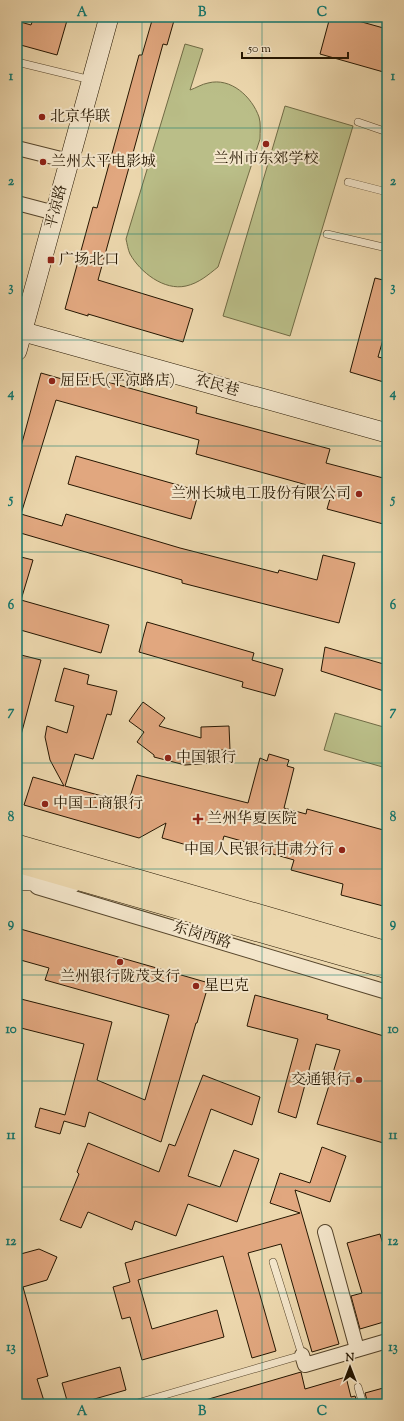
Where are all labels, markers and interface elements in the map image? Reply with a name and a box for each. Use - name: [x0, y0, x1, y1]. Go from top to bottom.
- text: A: [77, 4, 88, 22]
- text: B: [198, 4, 207, 22]
- text: C: [317, 4, 327, 22]
- scale bar: [242, 34, 348, 60]
- text: 50 m: [247, 40, 271, 58]
- text: 1: [9, 68, 14, 86]
- text: 1: [391, 68, 396, 86]
- place label: 北京华联: [50, 107, 110, 128]
- marker: 北京华联: [37, 112, 47, 122]
- marker: 兰州市东郊学校: [261, 139, 271, 149]
- place label: 兰州市东郊学校: [213, 149, 319, 170]
- place label: 兰州太平电影城: [51, 152, 156, 173]
- marker: 兰州太平电影城: [38, 157, 48, 167]
- text: 2: [8, 173, 15, 191]
- text: 2: [390, 173, 397, 191]
- street label: 平凉路: [41, 183, 73, 231]
- place label: 广场北口: [59, 250, 119, 271]
- marker: 广场北口: [46, 255, 56, 265]
- text: 3: [8, 279, 14, 297]
- text: 3: [390, 279, 396, 297]
- street label: 农民巷: [192, 370, 242, 402]
- place label: 屈臣氏(平凉路店): [60, 371, 175, 392]
- marker: 屈臣氏(平凉路店): [47, 376, 57, 386]
- text: 4: [7, 385, 15, 403]
- text: 4: [389, 385, 397, 403]
- place label: 兰州长城电工股份有限公司: [171, 484, 351, 505]
- marker: 兰州长城电工股份有限公司: [354, 489, 364, 499]
- text: 5: [8, 491, 14, 509]
- text: 5: [390, 491, 396, 509]
- text: 6: [8, 597, 15, 615]
- text: 6: [390, 597, 397, 615]
- text: 7: [8, 703, 15, 721]
- text: 7: [390, 703, 397, 721]
- place label: 中国银行: [176, 748, 236, 769]
- marker: 中国银行: [163, 753, 173, 763]
- place label: 中国工商银行: [53, 794, 143, 815]
- marker: 中国工商银行: [40, 799, 50, 809]
- text: 8: [8, 809, 15, 827]
- place label: 兰州华夏医院: [207, 809, 297, 830]
- text: 8: [390, 809, 397, 827]
- marker: 兰州华夏医院: [192, 813, 204, 825]
- place label: 中国人民银行甘肃分行: [184, 840, 334, 861]
- marker: 中国人民银行甘肃分行: [337, 845, 347, 855]
- text: 9: [8, 915, 15, 933]
- text: 9: [390, 915, 397, 933]
- street label: 东岗西路: [170, 917, 234, 955]
- marker: 兰州银行陇茂支行: [115, 957, 125, 967]
- place label: 兰州银行陇茂支行: [60, 967, 180, 988]
- place label: 星巴克: [204, 976, 249, 997]
- marker: 星巴克: [191, 981, 201, 991]
- text: 10: [5, 1021, 17, 1039]
- text: 10: [387, 1021, 399, 1039]
- place label: 交通银行: [291, 1070, 351, 1091]
- marker: 交通银行: [354, 1075, 364, 1085]
- text: 11: [7, 1127, 16, 1145]
- text: 11: [389, 1127, 398, 1145]
- text: 12: [6, 1233, 17, 1251]
- text: 12: [388, 1233, 399, 1251]
- text: 13: [6, 1339, 16, 1357]
- text: 13: [388, 1339, 398, 1357]
- north arrow: [330, 1347, 370, 1387]
- text: N: [345, 1350, 355, 1366]
- text: A: [77, 1403, 88, 1421]
- text: B: [198, 1403, 207, 1421]
- text: C: [317, 1403, 327, 1421]

